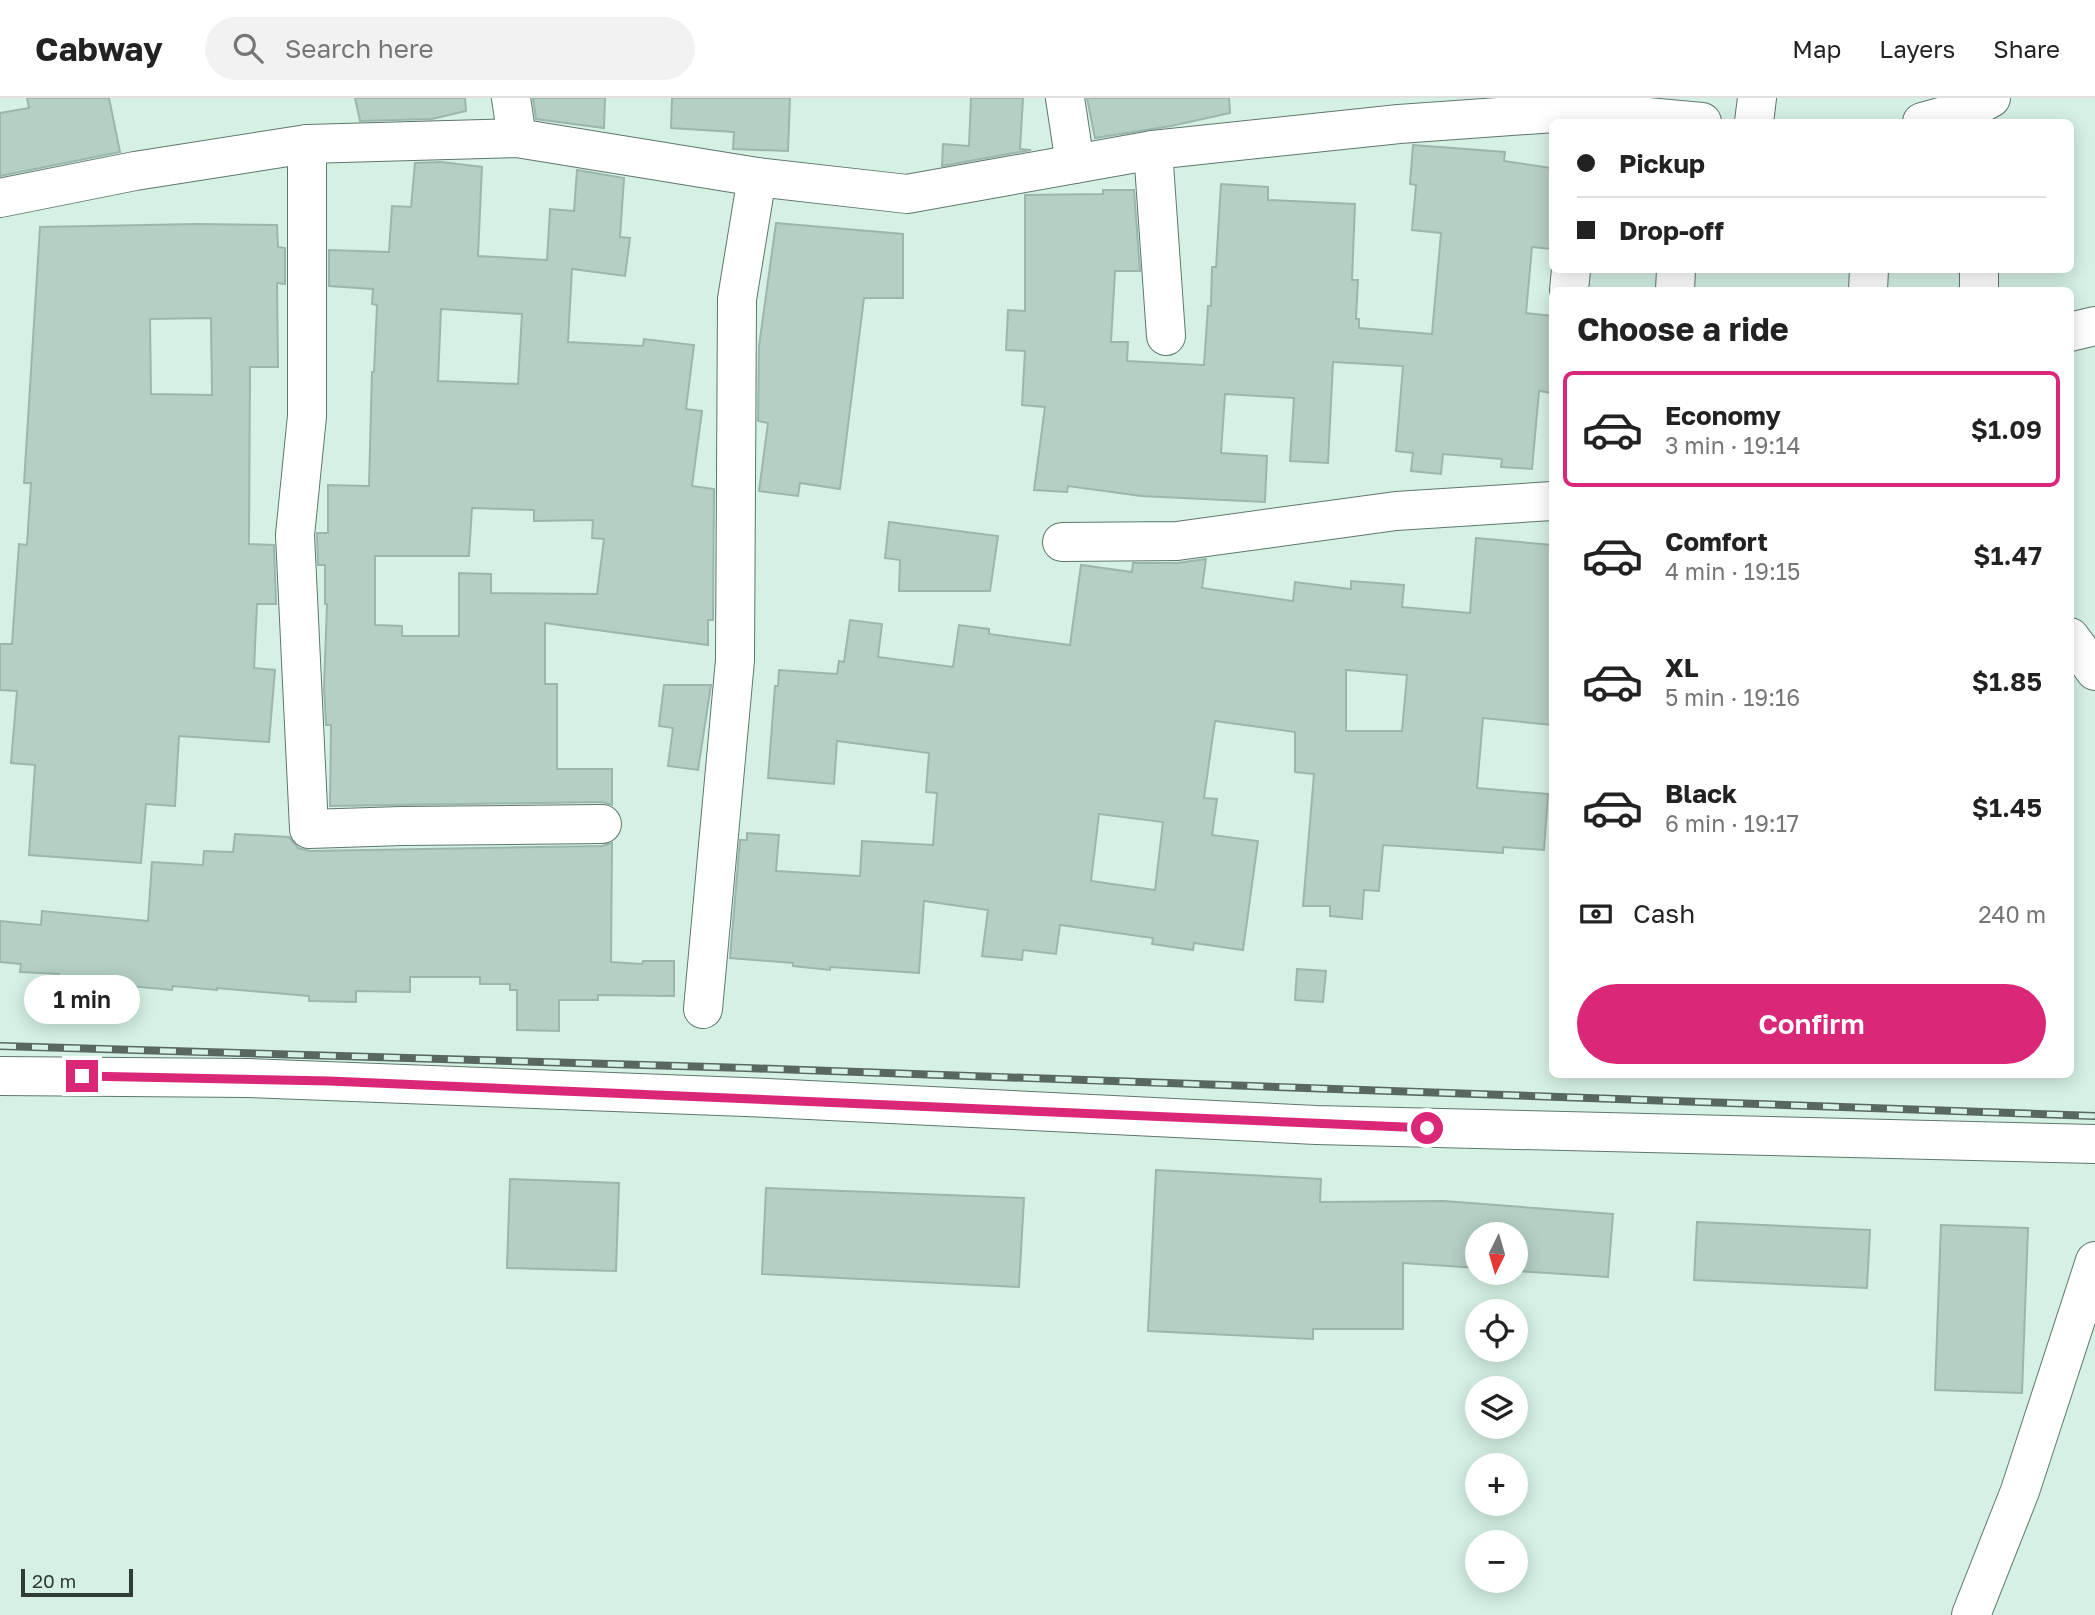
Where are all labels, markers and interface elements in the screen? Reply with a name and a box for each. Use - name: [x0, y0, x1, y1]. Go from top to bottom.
- search box: [205, 17, 695, 80]
- text: Cabway: [35, 29, 163, 68]
- icon: search: [229, 29, 267, 67]
- text: Search here: [285, 33, 434, 64]
- text: Map: [1792, 34, 1841, 63]
- text: Layers: [1879, 34, 1955, 63]
- text: Share: [1993, 34, 2060, 63]
- text: Pickup: [1619, 148, 1705, 179]
- text: Drop-off: [1619, 215, 1724, 246]
- text: Choose a ride: [1577, 310, 1789, 348]
- icon: car: [1581, 398, 1644, 461]
- text: Economy: [1665, 400, 1781, 431]
- text: $1.09: [1971, 414, 2042, 445]
- text: 3 min · 19:14: [1665, 431, 1800, 459]
- icon: car: [1581, 524, 1644, 587]
- text: Comfort: [1665, 526, 1768, 557]
- text: $1.47: [1973, 540, 2042, 571]
- text: 4 min · 19:15: [1665, 557, 1800, 585]
- icon: car: [1581, 650, 1644, 713]
- text: XL: [1665, 652, 1699, 683]
- text: $1.85: [1972, 666, 2042, 697]
- text: 5 min · 19:16: [1665, 683, 1800, 711]
- icon: car: [1581, 776, 1644, 839]
- text: Black: [1665, 778, 1737, 809]
- text: $1.45: [1972, 792, 2042, 823]
- text: 6 min · 19:17: [1665, 809, 1799, 837]
- icon: cash: [1577, 895, 1615, 933]
- text: Cash: [1633, 898, 1695, 929]
- text: 240 m: [1978, 900, 2046, 928]
- callout: 1 min: [24, 974, 140, 1024]
- button: Confirm: [1577, 984, 2046, 1064]
- text: 1 min: [53, 985, 111, 1013]
- route end: [66, 1060, 98, 1092]
- route start: [1411, 1112, 1443, 1144]
- north arrow: [1465, 1222, 1528, 1284]
- map controls: [1465, 1222, 1528, 1593]
- button: locate: [1465, 1299, 1528, 1362]
- button: layers: [1465, 1376, 1528, 1439]
- button: +: [1465, 1453, 1528, 1516]
- button: −: [1465, 1530, 1528, 1593]
- scale bar: [21, 1566, 133, 1598]
- text: 20 m: [32, 1569, 76, 1592]

